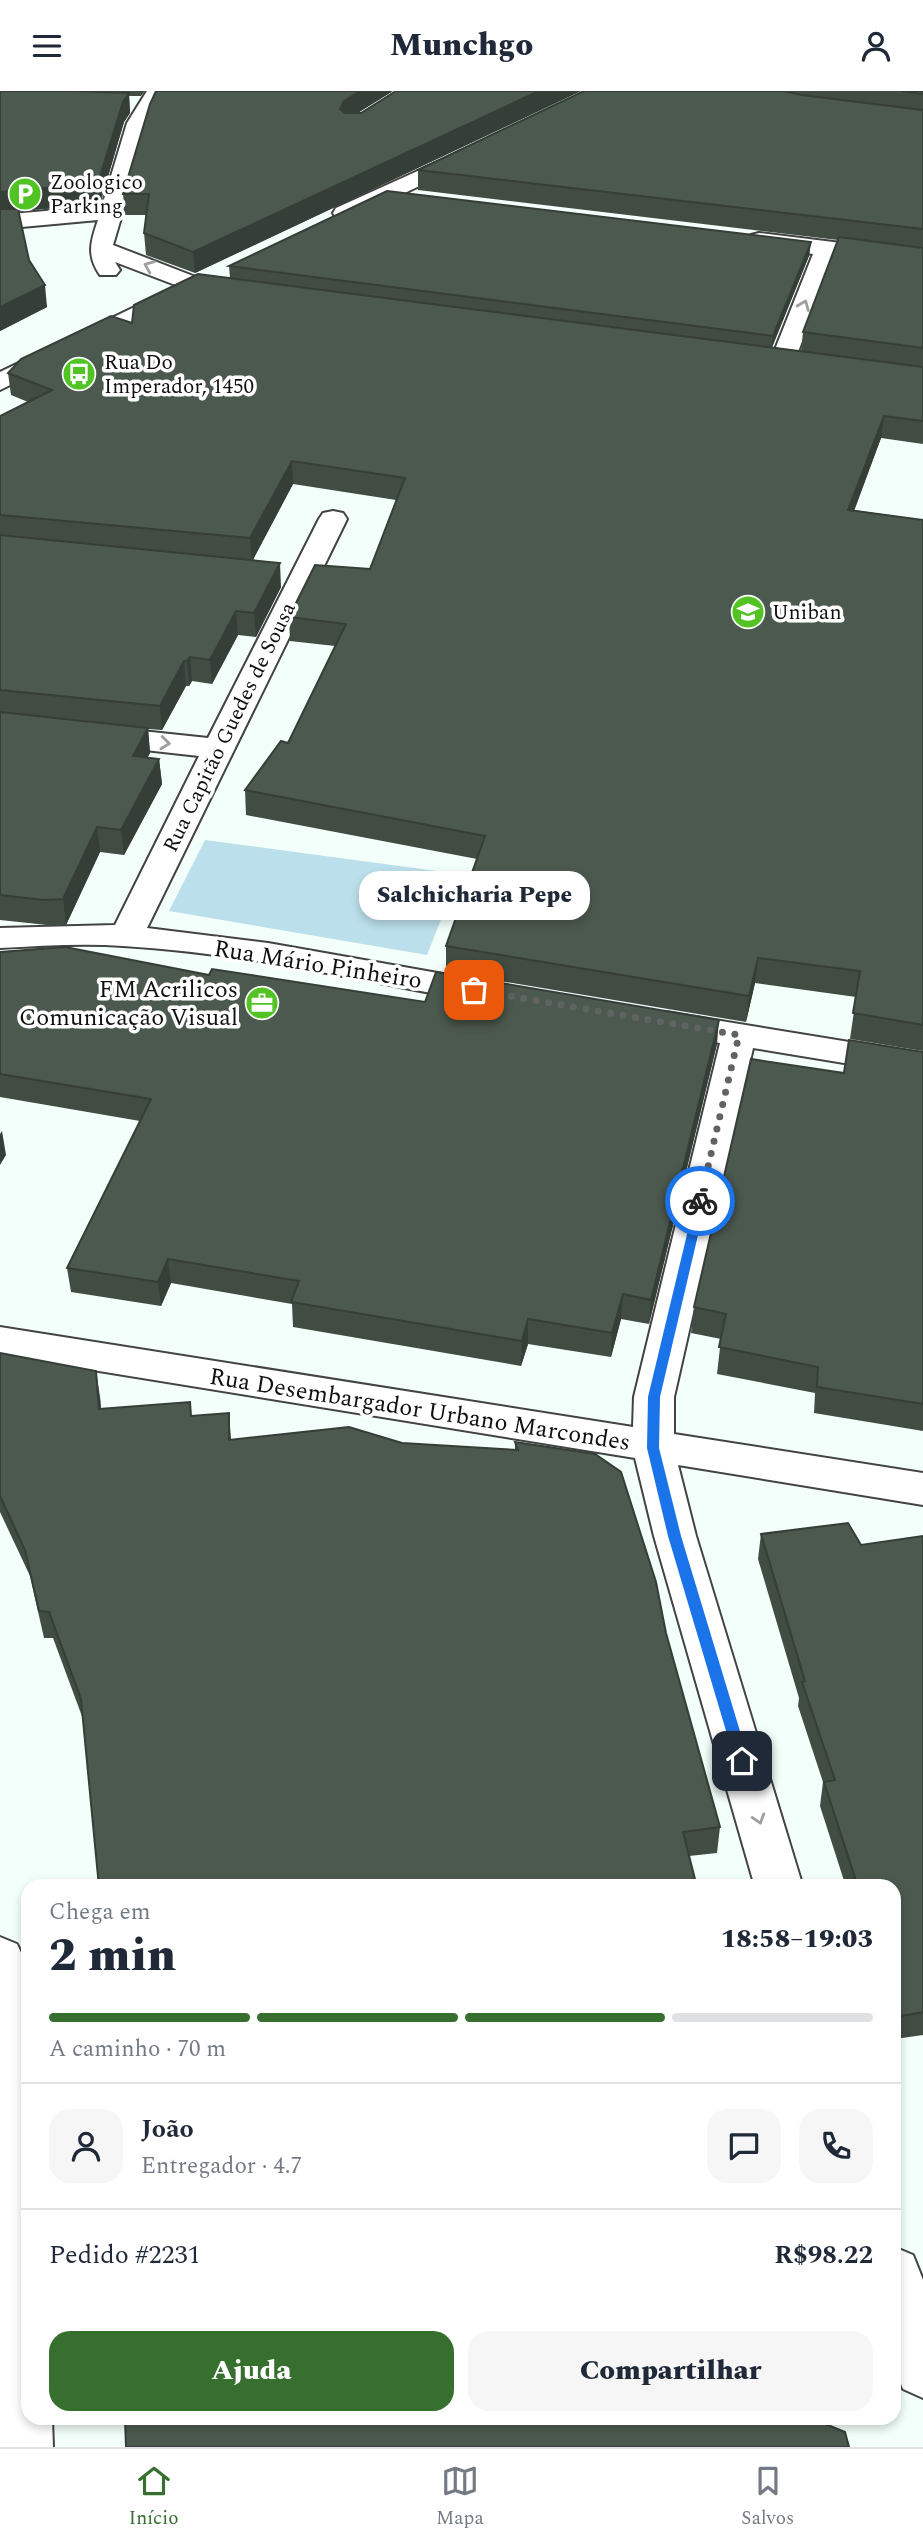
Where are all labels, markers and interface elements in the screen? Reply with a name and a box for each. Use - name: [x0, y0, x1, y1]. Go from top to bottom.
- text: Munchgo: [390, 21, 533, 70]
- icon: menu: [28, 27, 66, 65]
- icon: person: [857, 27, 895, 65]
- place label: Zoologico Parking: [50, 167, 143, 223]
- parking icon: Zoologico Parking: [6, 175, 44, 213]
- one-way arrow: [143, 261, 155, 275]
- one-way arrow: [796, 300, 810, 312]
- place label: Rua Do Imperador, 1450: [104, 347, 254, 403]
- bus stop icon: Rua Do Imperador, 1450: [60, 355, 98, 393]
- school or university icon: Uniban: [729, 593, 767, 631]
- street label: Rua Capitão Guedes de Sousa: [155, 596, 305, 858]
- place label: Uniban: [772, 597, 842, 629]
- one-way arrow: [160, 735, 171, 750]
- callout: Salchicharia Pepe: [358, 871, 590, 920]
- text: Salchicharia Pepe: [377, 878, 572, 913]
- street label: Rua Mário Pinheiro: [211, 931, 424, 999]
- pin: [444, 960, 504, 1020]
- icon: bag: [455, 971, 493, 1009]
- place label: FM Acrilicos Comunicação Visual: [19, 972, 238, 1036]
- office icon: FM Acrilicos Comunicação Visual: [243, 984, 281, 1022]
- courier: [665, 1166, 735, 1236]
- icon: bike: [681, 1182, 719, 1220]
- street label: Rua Desembargador Urbano Marcondes: [207, 1359, 633, 1461]
- pin: [712, 1731, 772, 1791]
- icon: home: [723, 1742, 761, 1780]
- one-way arrow: [751, 1813, 766, 1825]
- text: Chega em: [49, 1895, 150, 1930]
- text: 18:58–19:03: [721, 1919, 873, 1959]
- text: 2 min: [49, 1921, 176, 1991]
- text: A caminho · 70 m: [49, 2032, 226, 2067]
- button: person: [49, 2109, 123, 2183]
- text: João: [141, 2109, 194, 2149]
- button: chat: [707, 2109, 781, 2183]
- button: phone: [799, 2109, 873, 2183]
- text: Entregador · 4.7: [141, 2149, 302, 2184]
- text: Pedido #2231: [49, 2235, 200, 2275]
- text: R$98.22: [774, 2235, 873, 2275]
- button: Ajuda: [49, 2331, 454, 2411]
- button: Compartilhar: [468, 2331, 873, 2411]
- tab: Início: [129, 2462, 178, 2533]
- tab: Mapa: [436, 2462, 484, 2533]
- tab: Salvos: [741, 2462, 794, 2533]

